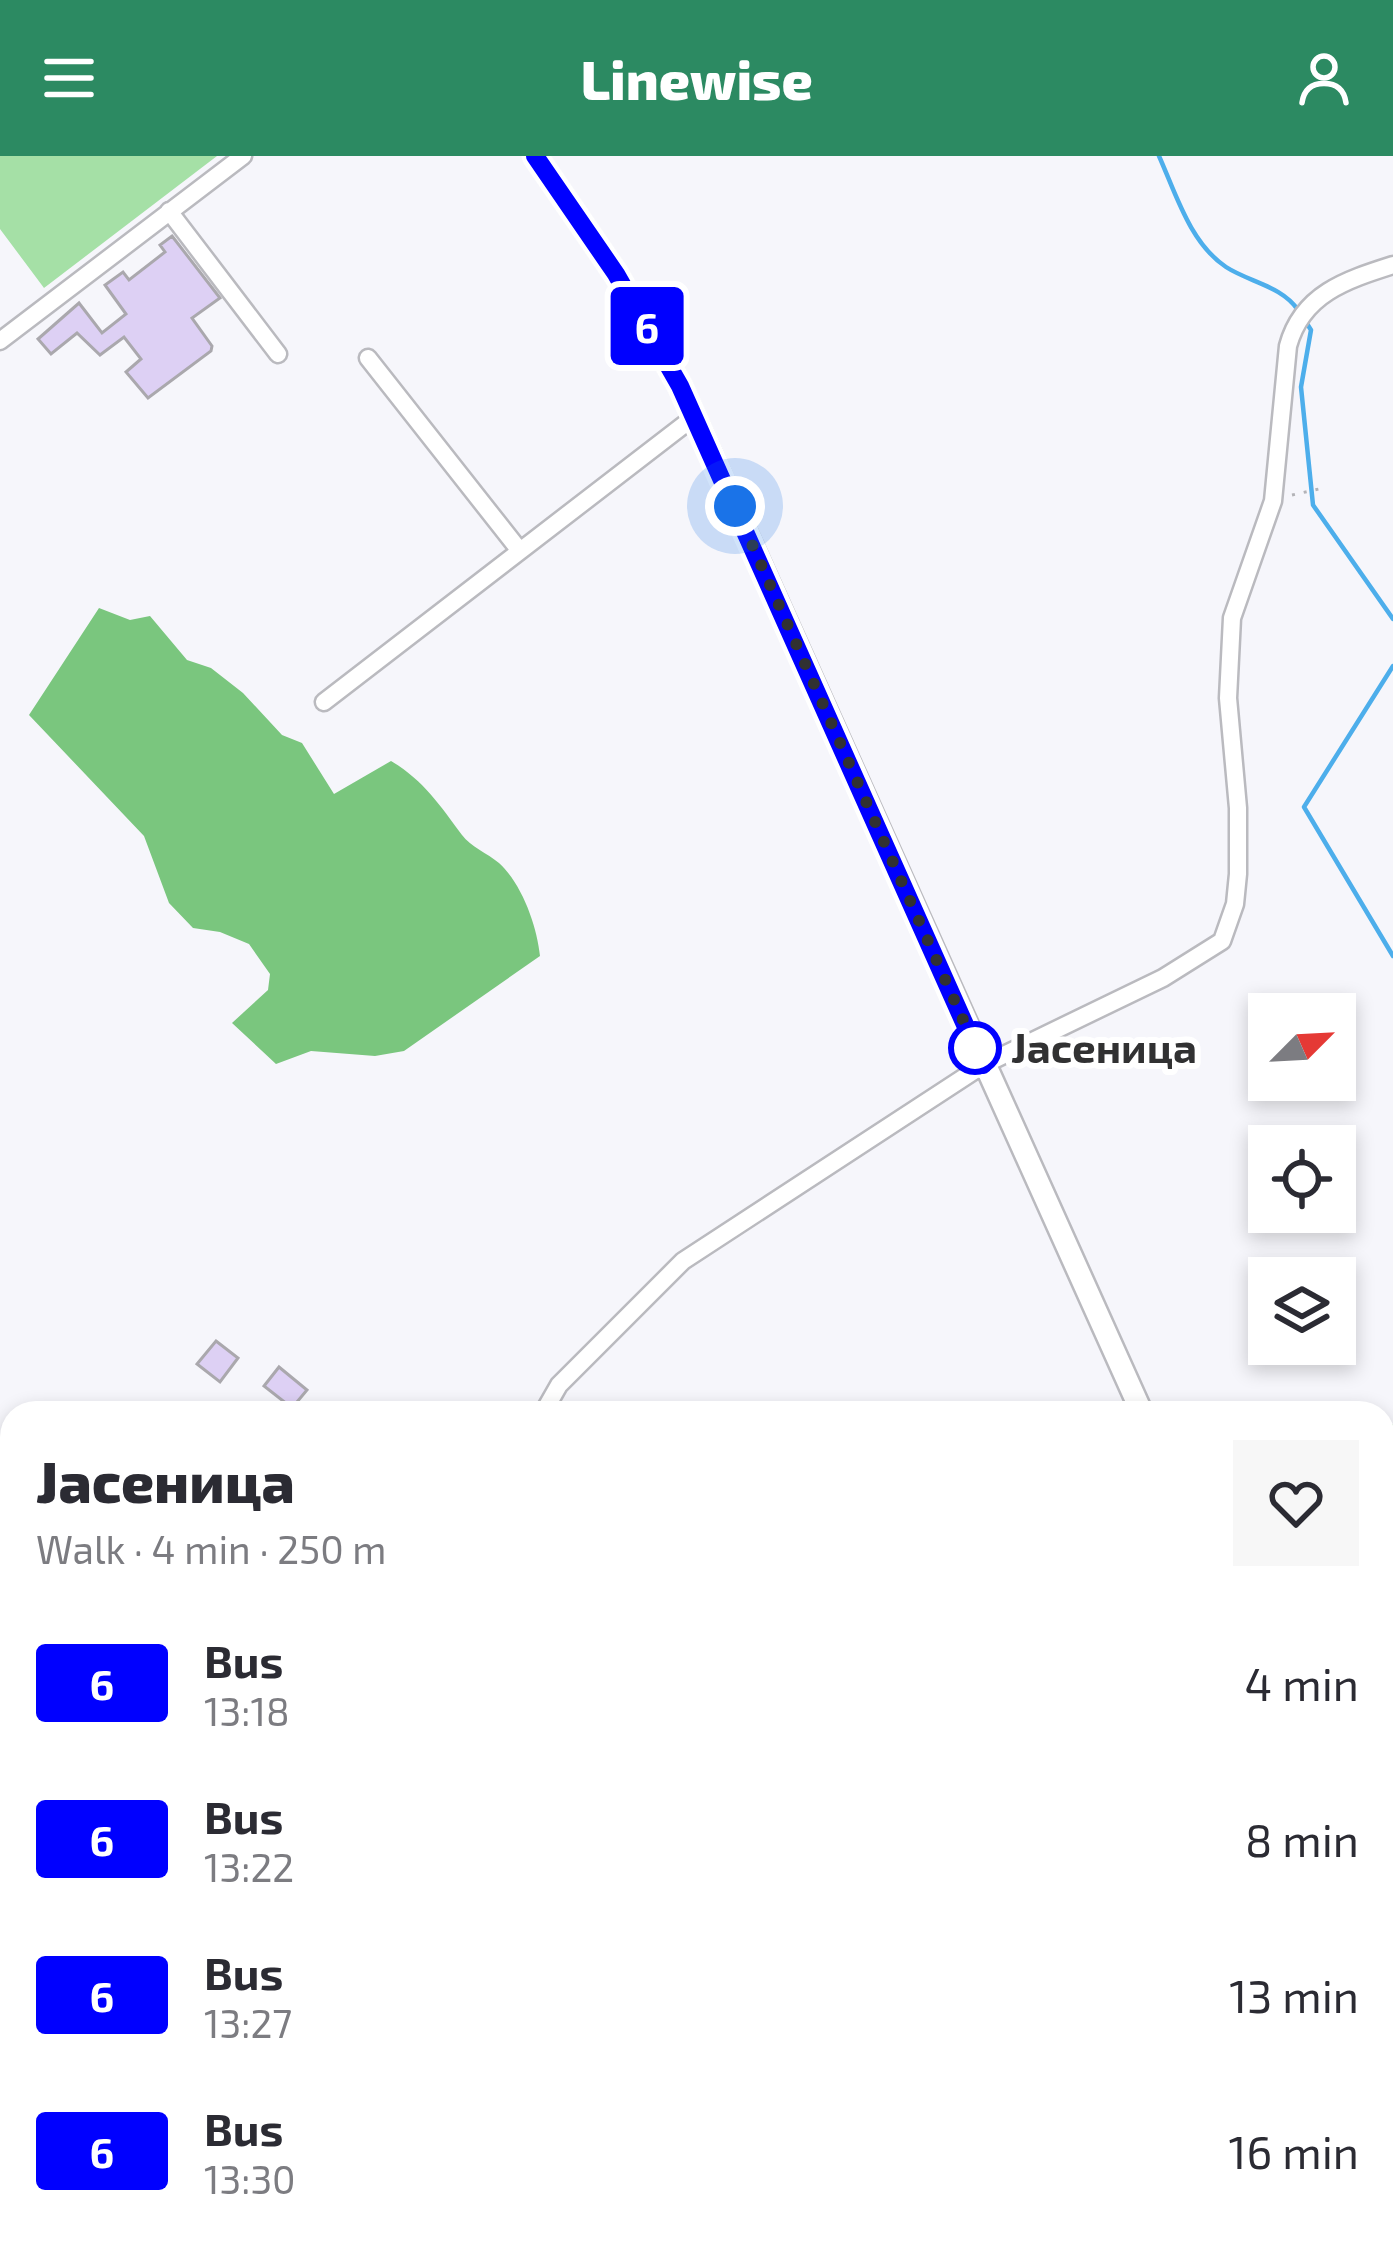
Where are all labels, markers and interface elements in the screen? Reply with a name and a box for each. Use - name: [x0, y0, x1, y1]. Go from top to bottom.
- icon: menu: [36, 45, 102, 111]
- icon: person: [1291, 45, 1357, 111]
- text: Linewise: [580, 46, 813, 111]
- line badge: 6: [608, 287, 686, 365]
- text: 6: [635, 301, 659, 351]
- your location: [705, 476, 765, 536]
- north arrow: [1248, 993, 1356, 1101]
- map controls: [1248, 993, 1356, 1365]
- place label: Јасеница: [1011, 1021, 1197, 1071]
- marker: Јасеница: [950, 1023, 1000, 1073]
- button: locate: [1248, 1125, 1356, 1233]
- button: layers: [1248, 1257, 1356, 1365]
- button: heart: [1233, 1440, 1359, 1566]
- text: Јасеница: [36, 1446, 295, 1514]
- text: Walk · 4 min · 250 m: [36, 1525, 387, 1572]
- text: Bus: [204, 1633, 283, 1687]
- text: 4 min: [1245, 1656, 1359, 1710]
- text: 6: [90, 1658, 114, 1708]
- text: 13:18: [204, 1687, 290, 1734]
- text: Bus: [204, 1789, 283, 1843]
- text: 8 min: [1245, 1812, 1359, 1866]
- text: 6: [90, 1814, 114, 1864]
- text: 13:22: [204, 1843, 294, 1890]
- text: Bus: [204, 1945, 283, 1999]
- text: 13 min: [1229, 1968, 1359, 2022]
- text: 6: [90, 1970, 114, 2020]
- text: 13:27: [204, 1999, 292, 2046]
- text: Bus: [204, 2101, 283, 2155]
- text: 16 min: [1229, 2124, 1359, 2178]
- text: 6: [90, 2126, 114, 2176]
- text: 13:30: [204, 2155, 296, 2202]

